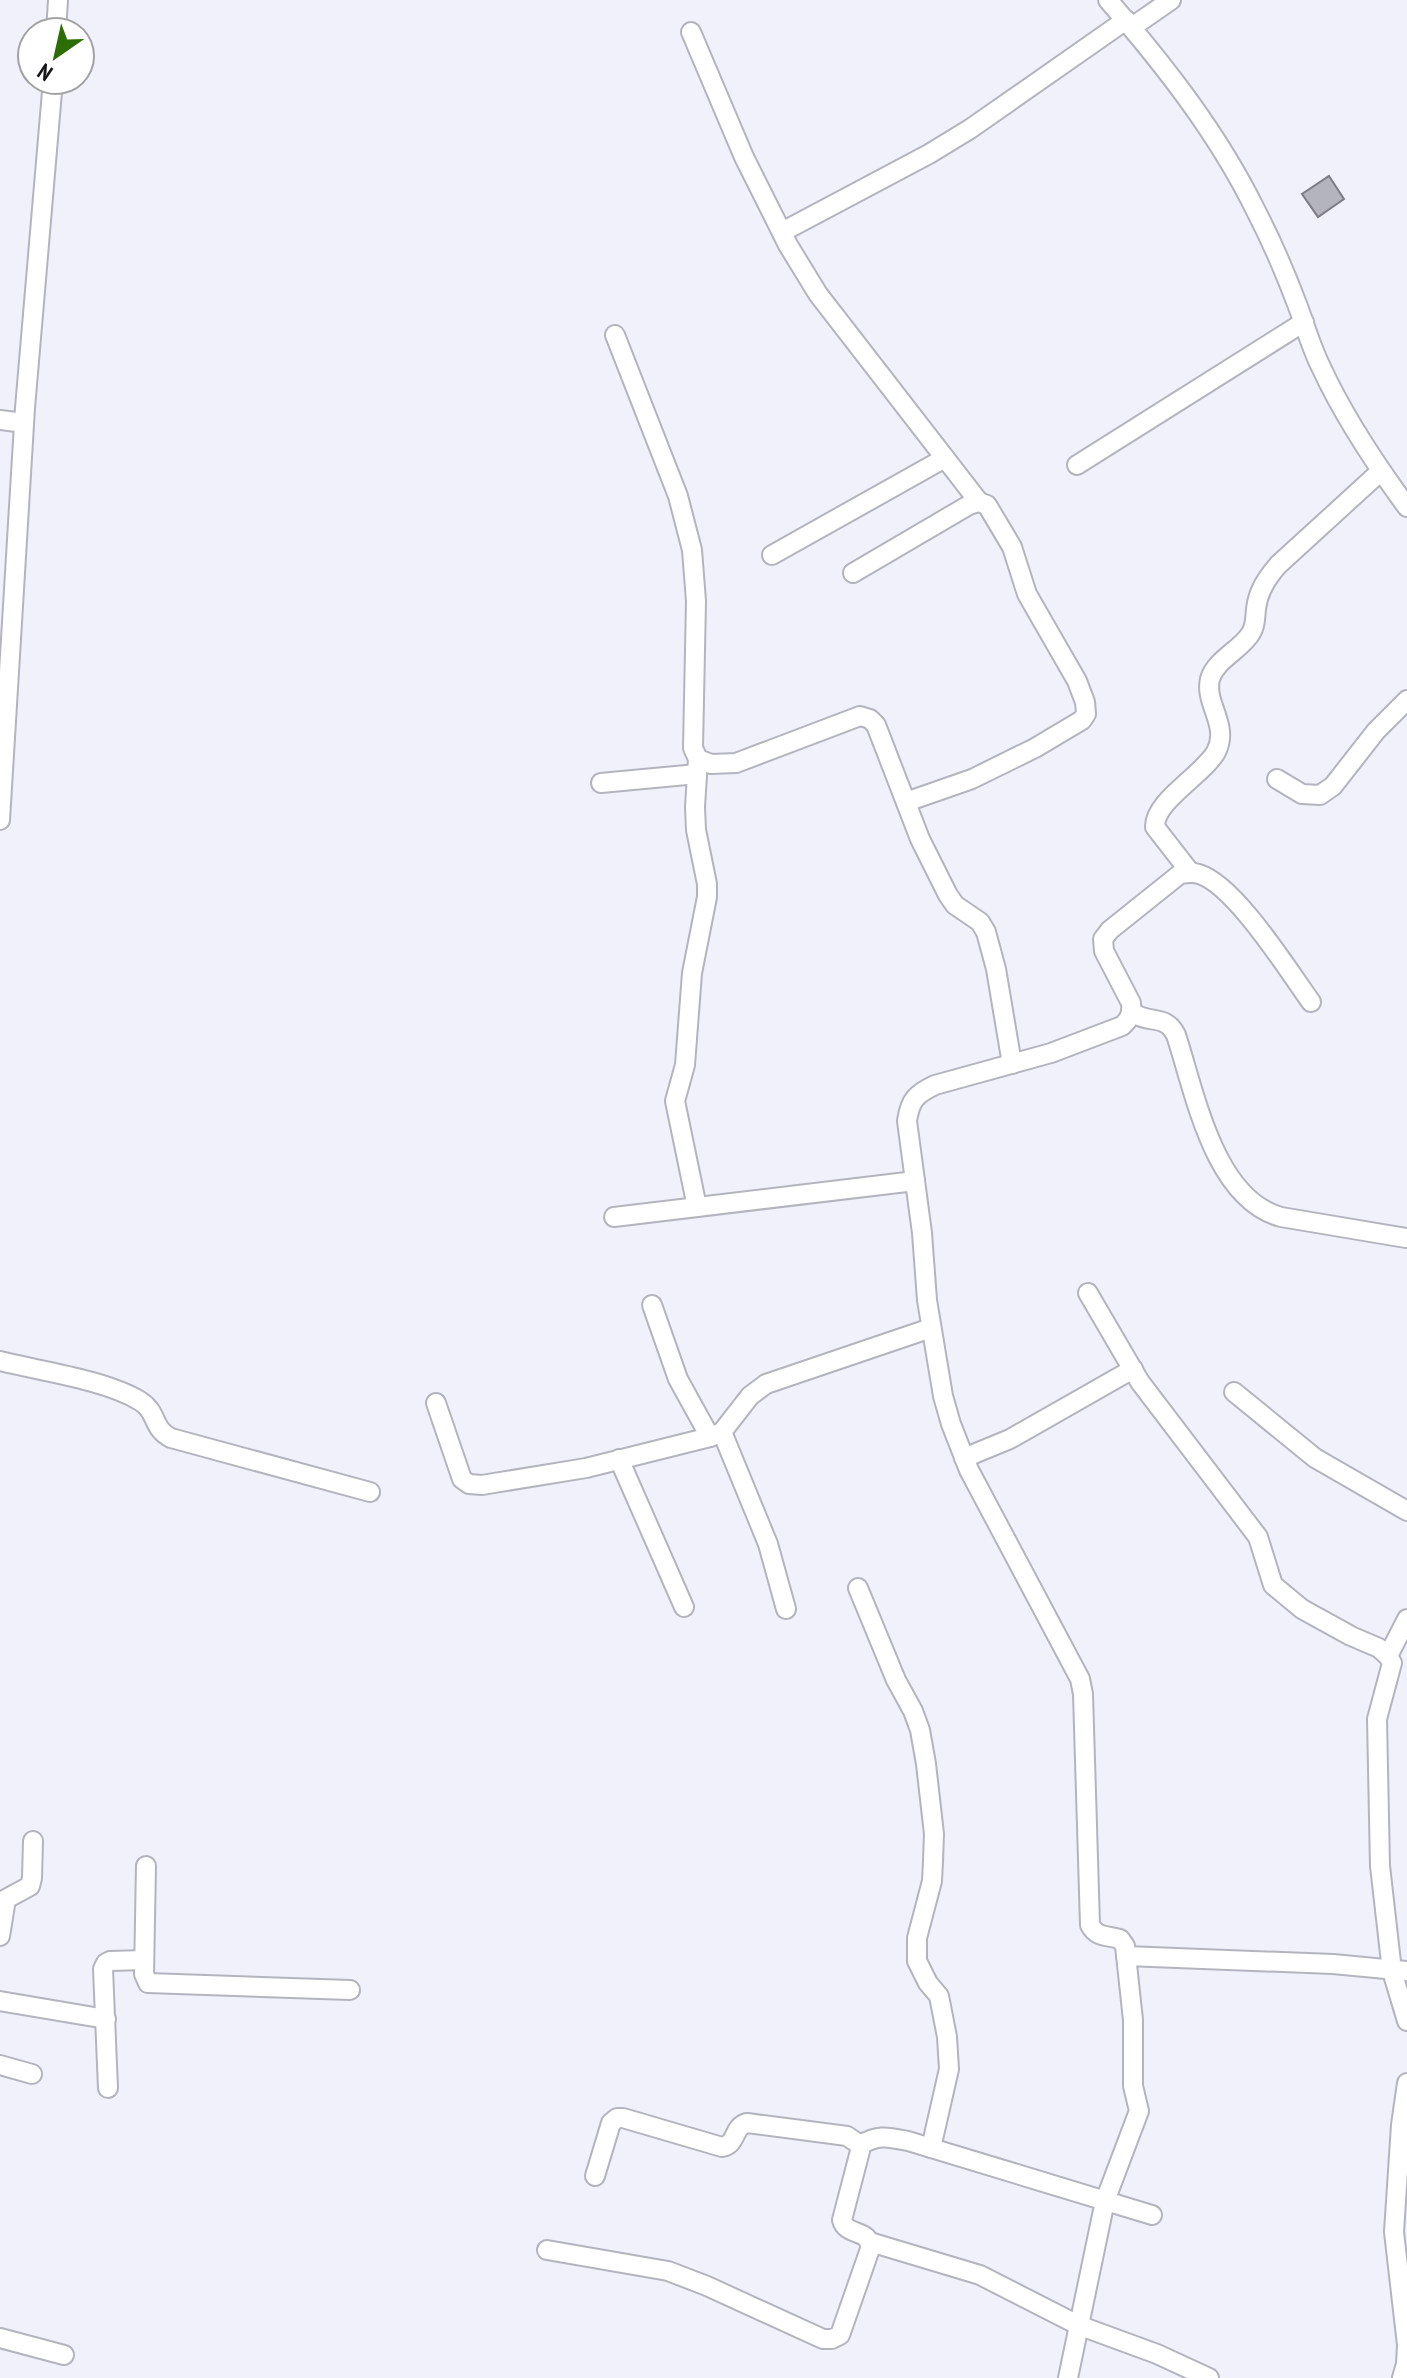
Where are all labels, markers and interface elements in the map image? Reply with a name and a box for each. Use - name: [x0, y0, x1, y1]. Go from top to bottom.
- north arrow: [16, 16, 96, 96]
- text: N: [32, 58, 58, 88]

